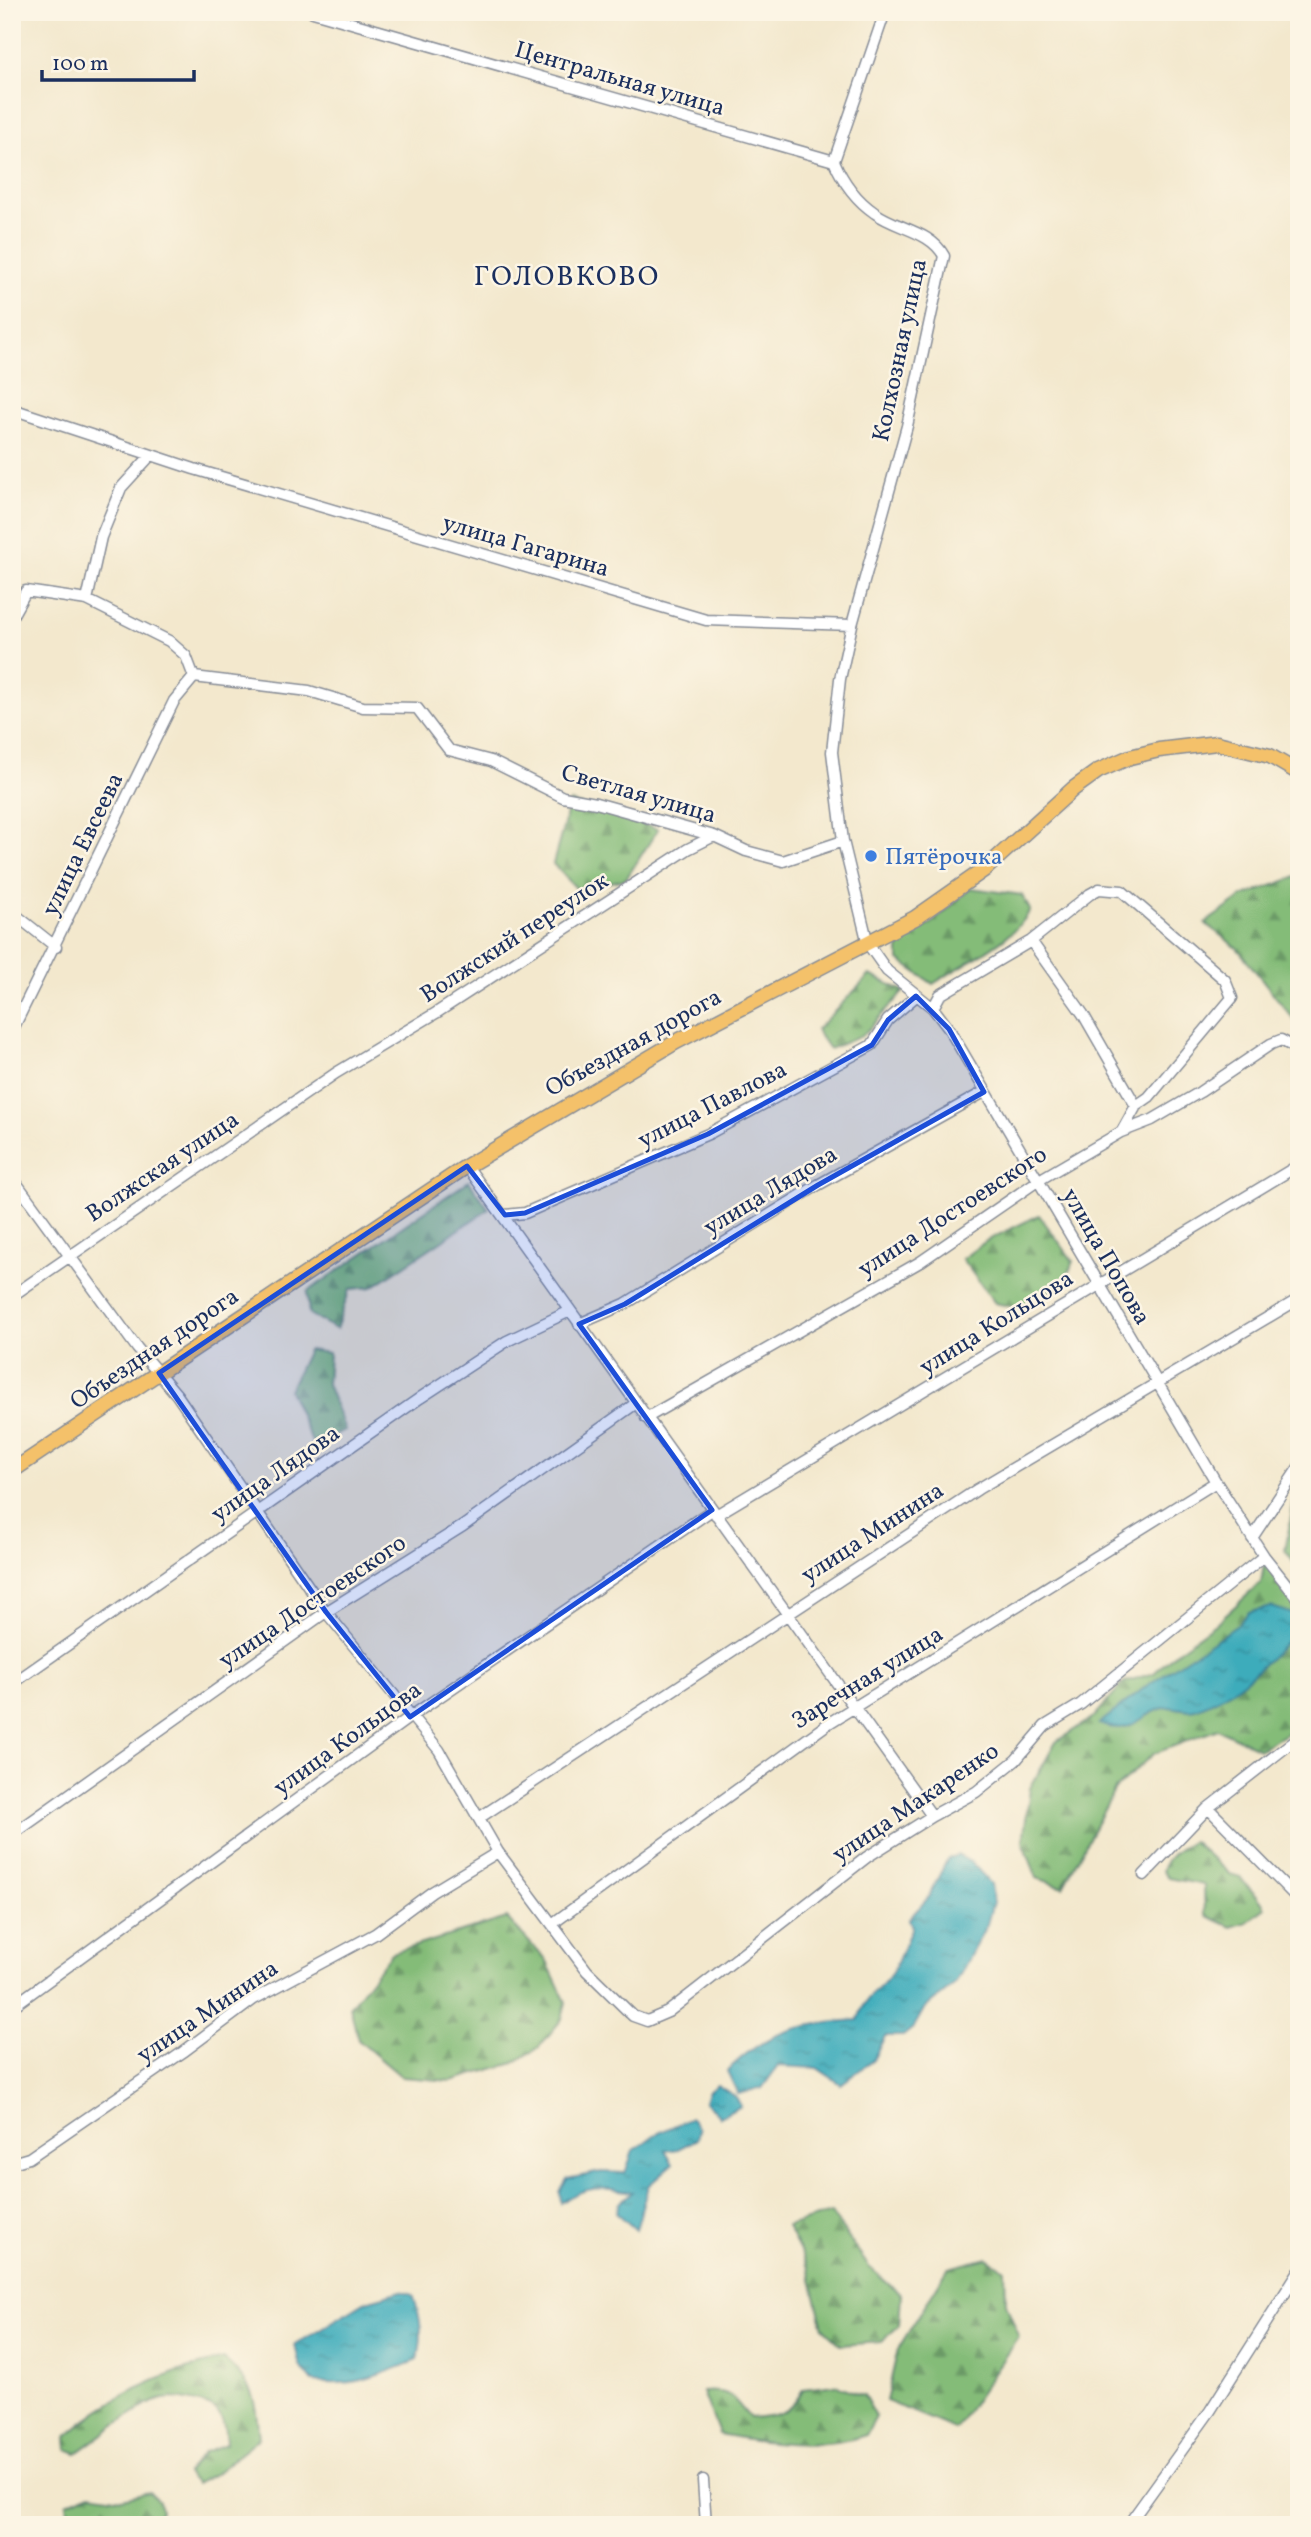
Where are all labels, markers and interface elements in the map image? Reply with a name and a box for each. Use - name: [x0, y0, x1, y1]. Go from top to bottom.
- street label: Центральная улица: [510, 34, 729, 126]
- scale bar: [42, 38, 194, 82]
- text: 100 m: [52, 50, 109, 79]
- street label: Колхозная улица: [865, 256, 937, 445]
- district label: ГОЛОВКОВО: [474, 258, 660, 297]
- street label: улица Гагарина: [438, 507, 613, 587]
- street label: Светлая улица: [557, 757, 720, 833]
- street label: улица Евсеева: [34, 767, 133, 922]
- place label: Пятёрочка: [885, 841, 1003, 875]
- marker: Пятёрочка: [863, 848, 879, 864]
- street label: Волжский переулок: [414, 865, 616, 1012]
- street label: Объездная дорога: [540, 981, 728, 1106]
- street label: улица Павлова: [632, 1054, 793, 1158]
- street label: Волжская улица: [80, 1104, 247, 1232]
- street label: улица Лядова: [698, 1138, 844, 1245]
- street label: улица Достоевского: [852, 1139, 1055, 1287]
- street label: улица Попова: [1052, 1182, 1158, 1332]
- street label: улица Кольцова: [913, 1263, 1081, 1385]
- street label: Объездная дорога: [64, 1280, 246, 1419]
- street label: улица Лядова: [205, 1417, 348, 1532]
- street label: улица Минина: [795, 1475, 951, 1593]
- street label: улица Достоевского: [212, 1527, 414, 1678]
- street label: Заречная улица: [786, 1618, 950, 1739]
- street label: улица Кольцова: [267, 1674, 429, 1805]
- street label: улица Макаренко: [826, 1735, 1006, 1872]
- street label: улица Минина: [130, 1953, 286, 2073]

